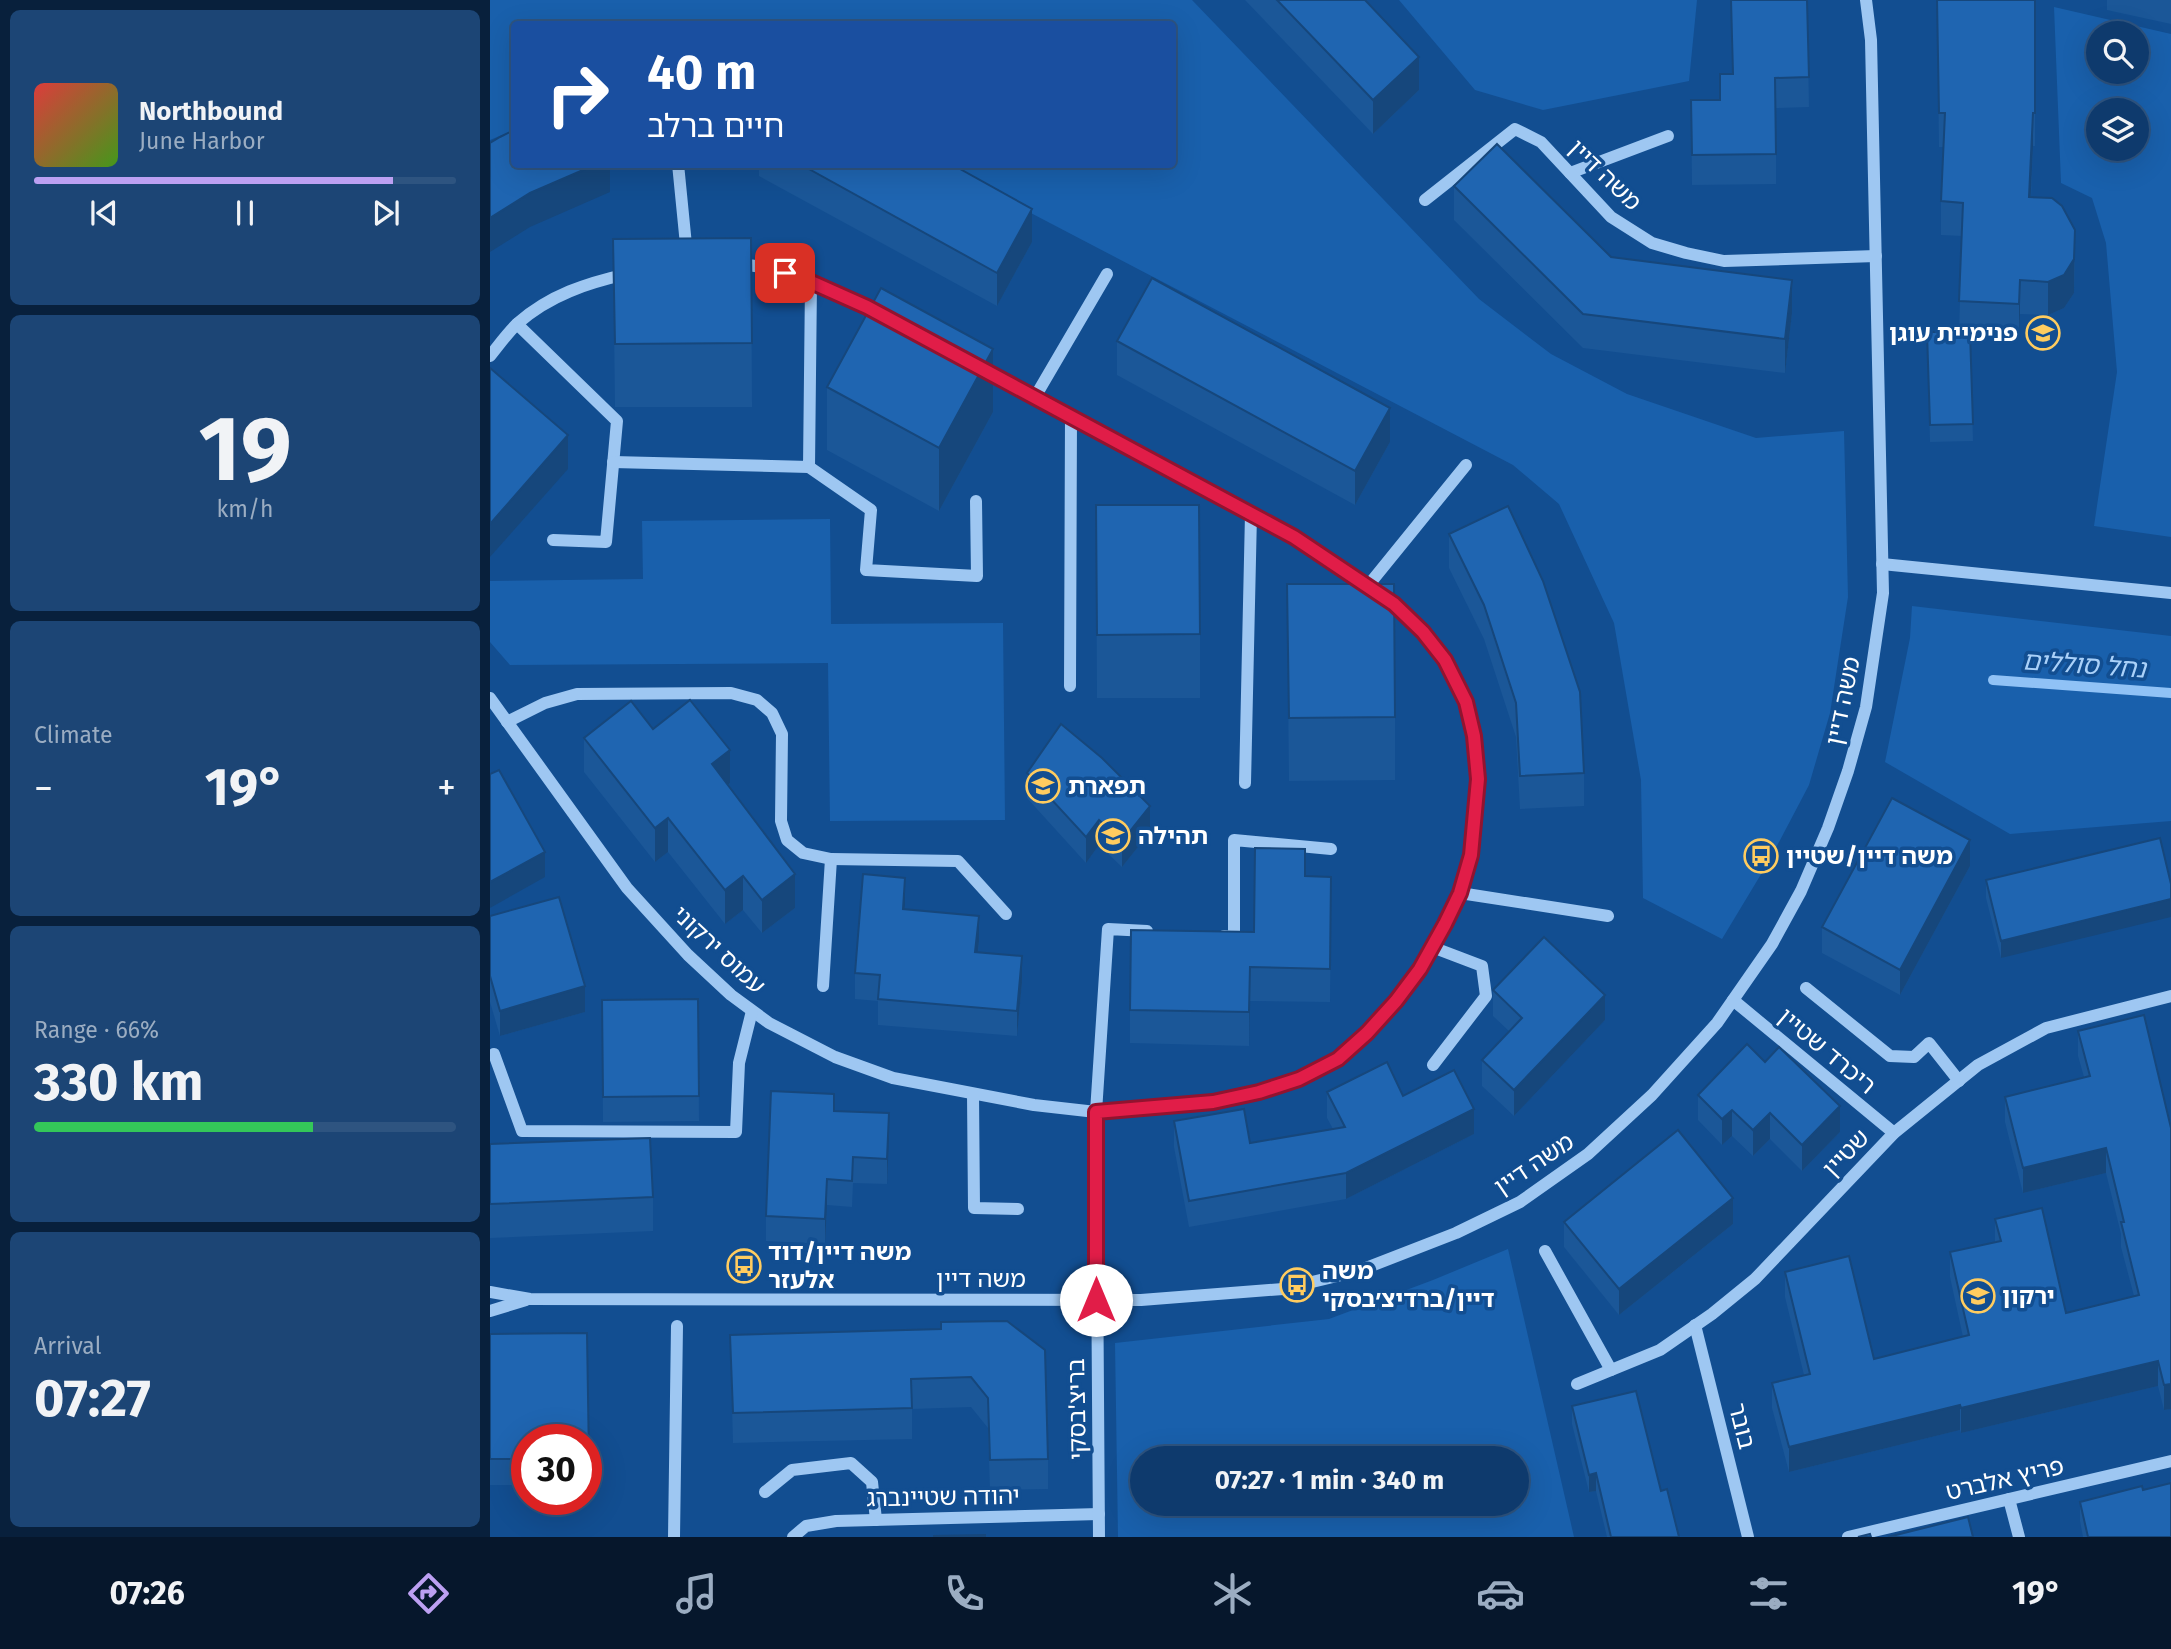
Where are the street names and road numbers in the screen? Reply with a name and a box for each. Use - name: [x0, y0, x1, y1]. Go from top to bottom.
- street label: משה דיין: [1563, 134, 1647, 216]
- street label: משה דיין: [1820, 654, 1866, 748]
- street label: עמוס ירקוני: [667, 900, 771, 1000]
- street label: ריכרד שטיין: [1773, 1002, 1881, 1100]
- street label: שטיין: [1817, 1124, 1875, 1182]
- street label: משה דיין: [1489, 1127, 1579, 1201]
- street label: משה דיין: [936, 1265, 1026, 1293]
- street label: בריצ'בסקי: [1062, 1358, 1092, 1460]
- street label: בובר: [1723, 1400, 1761, 1452]
- street label: פריץ אלברט: [1943, 1452, 2067, 1506]
- street label: יהודה שטיינברג: [866, 1482, 1020, 1512]

